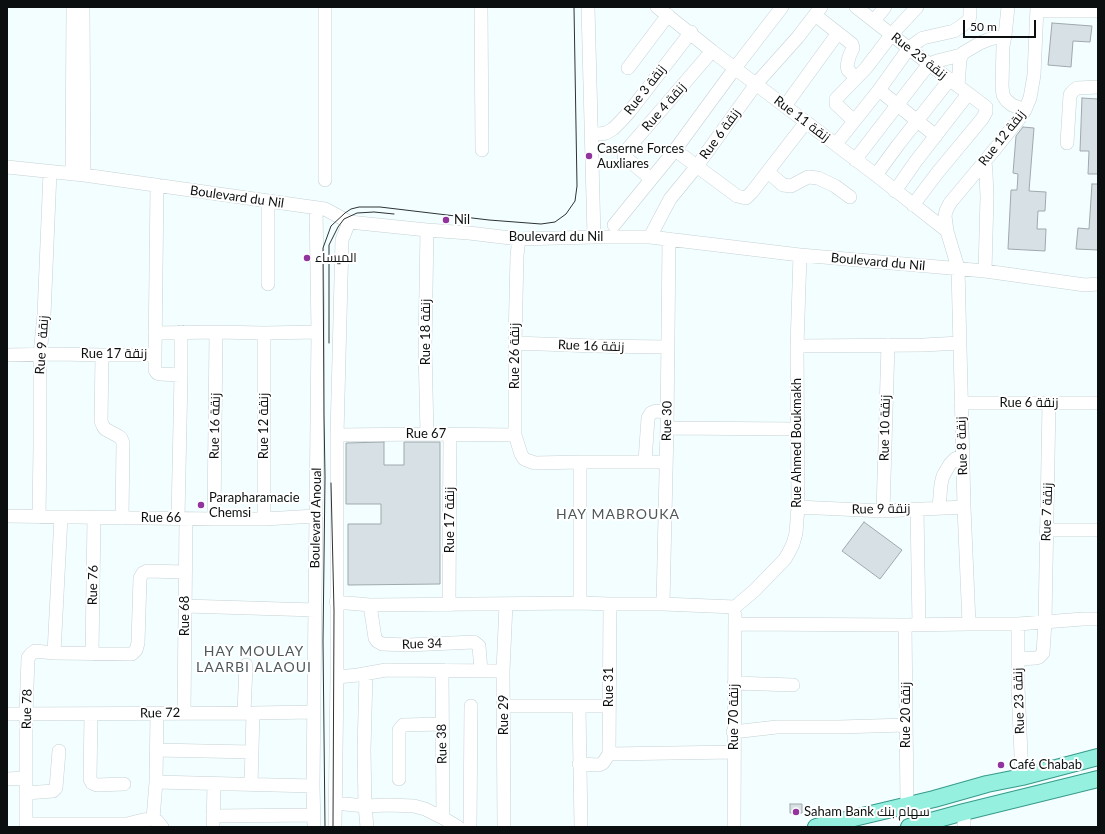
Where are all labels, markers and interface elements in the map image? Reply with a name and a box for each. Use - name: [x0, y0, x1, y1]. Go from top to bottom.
- scale bar: [965, 12, 1038, 38]
- text: 50 m: [970, 19, 997, 34]
- street label: Rue 23 زنقة: [888, 29, 950, 83]
- street label: Rue 3 زنقة: [621, 62, 669, 118]
- street label: Rue 4 زنقة: [639, 80, 689, 134]
- street label: Rue 11 زنقة: [771, 93, 833, 145]
- street label: Rue 6 زنقة: [696, 106, 744, 162]
- street label: Rue 12 زنقة: [975, 107, 1029, 169]
- place label: Caserne Forces Auxliares: [597, 141, 684, 172]
- marker: Caserne Forces Auxliares: [584, 151, 594, 161]
- street label: Boulevard du Nil: [189, 183, 285, 211]
- place label: Nil: [454, 212, 470, 228]
- marker: Nil: [441, 215, 451, 225]
- street label: Boulevard du Nil: [509, 229, 603, 245]
- place label: الميساء: [315, 250, 357, 266]
- street label: Boulevard du Nil: [830, 250, 926, 274]
- marker: الميساء: [302, 253, 312, 263]
- street label: Rue 18 زنقة: [418, 299, 434, 365]
- street label: Rue 9 زنقة: [32, 315, 52, 375]
- street label: Rue 26 زنقة: [507, 323, 523, 389]
- street label: Rue 16 زنقة: [558, 337, 624, 355]
- street label: Rue 17 زنقة: [81, 346, 147, 362]
- street label: Rue Ahmed Boukmakh: [789, 378, 805, 508]
- street label: Rue 16 زنقة: [207, 393, 223, 459]
- street label: Rue 12 زنقة: [256, 393, 272, 459]
- street label: Rue 10 زنقة: [877, 395, 893, 461]
- street label: Rue 6 زنقة: [1000, 395, 1058, 411]
- street label: Rue 30: [659, 401, 675, 441]
- street label: Rue 8 زنقة: [953, 416, 971, 476]
- street label: Rue 67: [406, 426, 446, 442]
- street label: Boulevard Anoual: [307, 467, 325, 569]
- street label: Rue 7 زنقة: [1038, 482, 1056, 542]
- street label: Rue 17 زنقة: [442, 487, 458, 553]
- place label: Parapharamacie Chemsi: [209, 490, 300, 521]
- marker: Parapharamacie Chemsi: [196, 500, 206, 510]
- street label: Rue 9 زنقة: [851, 501, 911, 517]
- district label: HAY MABROUKA: [556, 506, 680, 522]
- street label: Rue 66: [141, 510, 181, 526]
- street label: Rue 76: [85, 565, 101, 605]
- street label: Rue 68: [177, 596, 193, 636]
- street label: Rue 34: [402, 635, 442, 653]
- district label: HAY MOULAY LAARBI ALAOUI: [196, 643, 312, 676]
- street label: Rue 31: [601, 667, 617, 707]
- street label: Rue 23 زنقة: [1010, 668, 1028, 734]
- street label: Rue 20 زنقة: [898, 682, 914, 748]
- street label: Rue 70 زنقة: [726, 684, 742, 750]
- street label: Rue 78: [19, 689, 35, 729]
- street label: Rue 29: [496, 695, 512, 735]
- street label: Rue 72: [140, 705, 180, 721]
- street label: Rue 38: [434, 724, 450, 764]
- place label: Café Chabab: [1009, 757, 1082, 773]
- marker: Café Chabab: [996, 760, 1006, 770]
- place label: Saham Bank سهام بنك: [804, 804, 930, 820]
- marker: Saham Bank سهام بنك: [791, 807, 801, 817]

